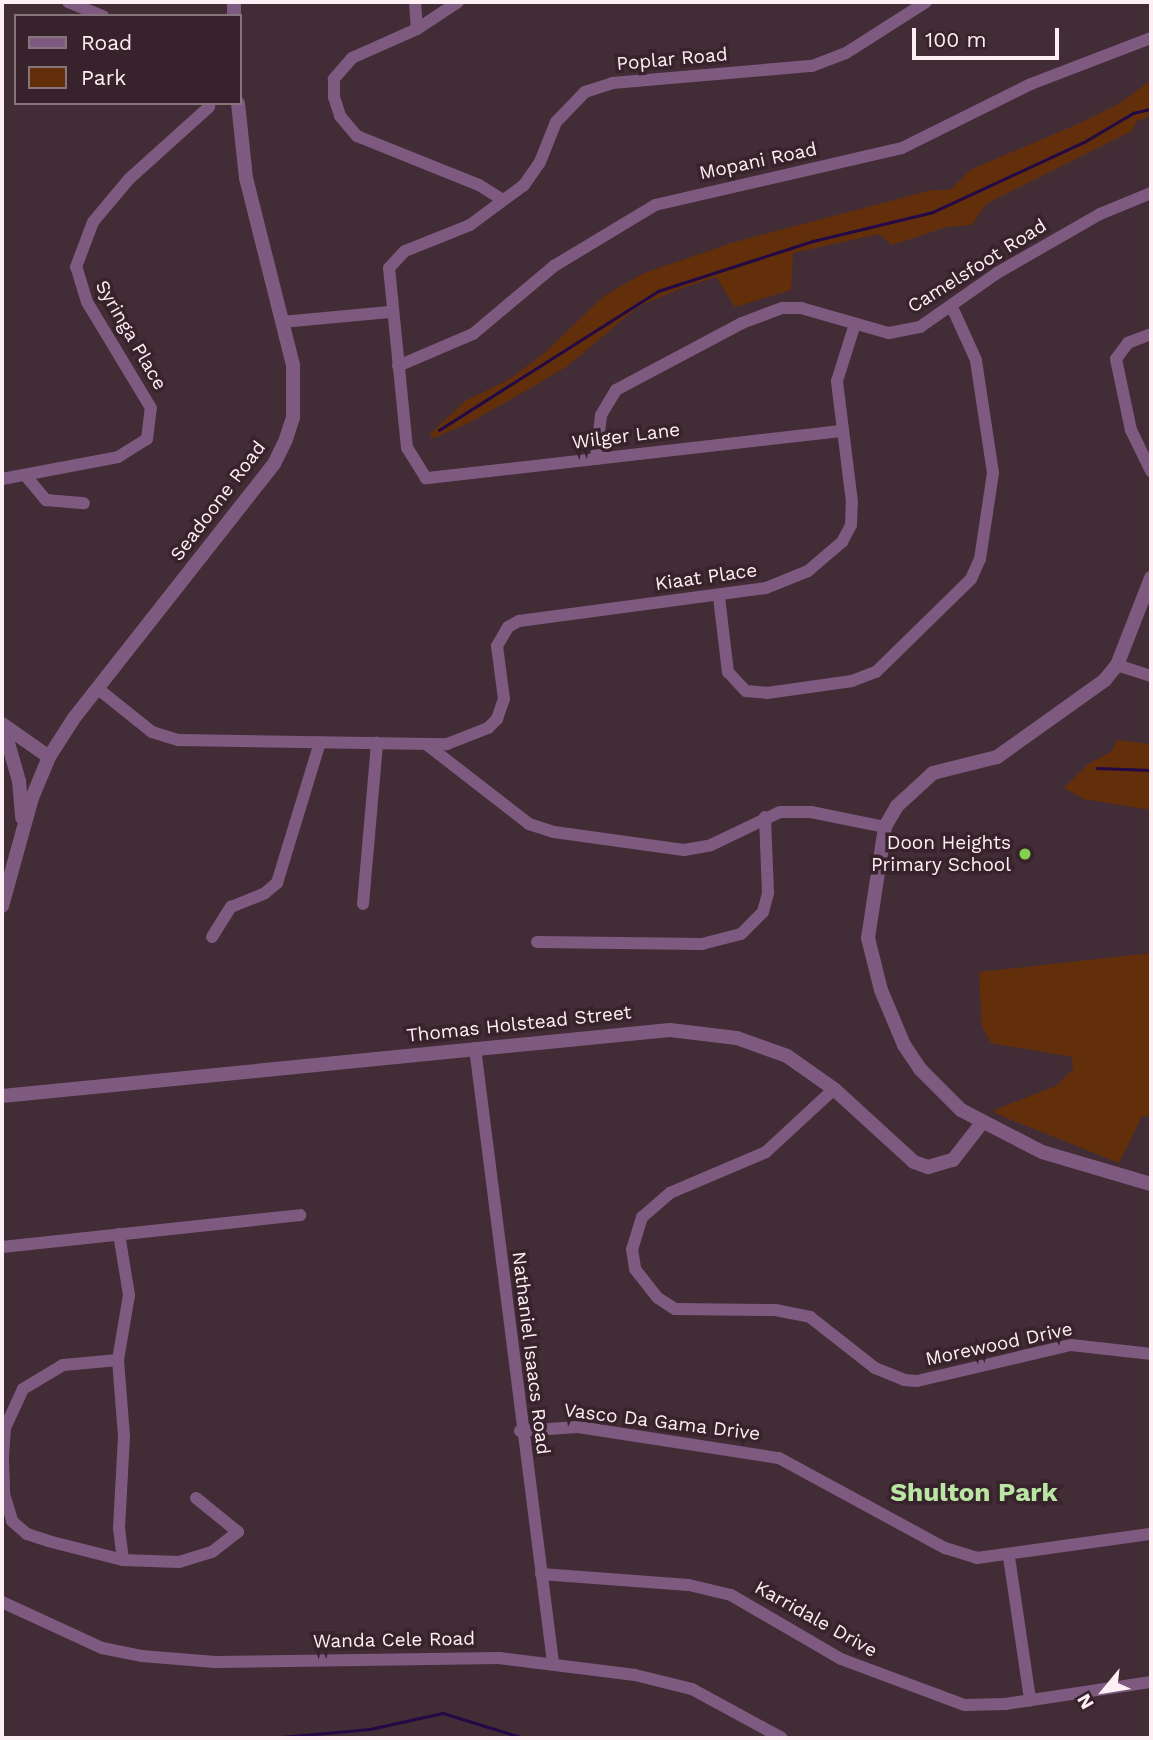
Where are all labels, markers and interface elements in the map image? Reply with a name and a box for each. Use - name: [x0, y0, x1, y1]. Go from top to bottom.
- legend: [14, 14, 242, 105]
- scale bar: [915, 14, 1062, 58]
- text: 100 m: [925, 27, 987, 52]
- text: Road: [81, 30, 132, 55]
- street label: Poplar Road: [615, 43, 729, 75]
- text: Park: [81, 65, 126, 90]
- street label: Mopani Road: [697, 137, 819, 185]
- street label: Camelsfoot Road: [903, 214, 1051, 318]
- street label: Syringa Place: [90, 276, 172, 394]
- street label: Wilger Lane: [570, 418, 682, 454]
- street label: Seadoone Road: [166, 437, 270, 565]
- street label: Kiaat Place: [653, 559, 759, 595]
- place label: Doon Heights Primary School: [871, 832, 1011, 876]
- marker: Doon Heights Primary School: [1017, 846, 1033, 862]
- street label: Thomas Holstead Street: [405, 1001, 633, 1047]
- street label: Nathaniel Isaacs Road: [507, 1250, 555, 1456]
- street label: Morewood Drive: [923, 1317, 1075, 1371]
- street label: Vasco Da Gama Drive: [562, 1399, 762, 1445]
- district label: Shulton Park: [890, 1477, 1058, 1509]
- street label: Karridale Drive: [751, 1576, 881, 1662]
- street label: Wanda Cele Road: [312, 1627, 476, 1653]
- north arrow: [1069, 1656, 1139, 1726]
- text: N: [1072, 1690, 1099, 1714]

